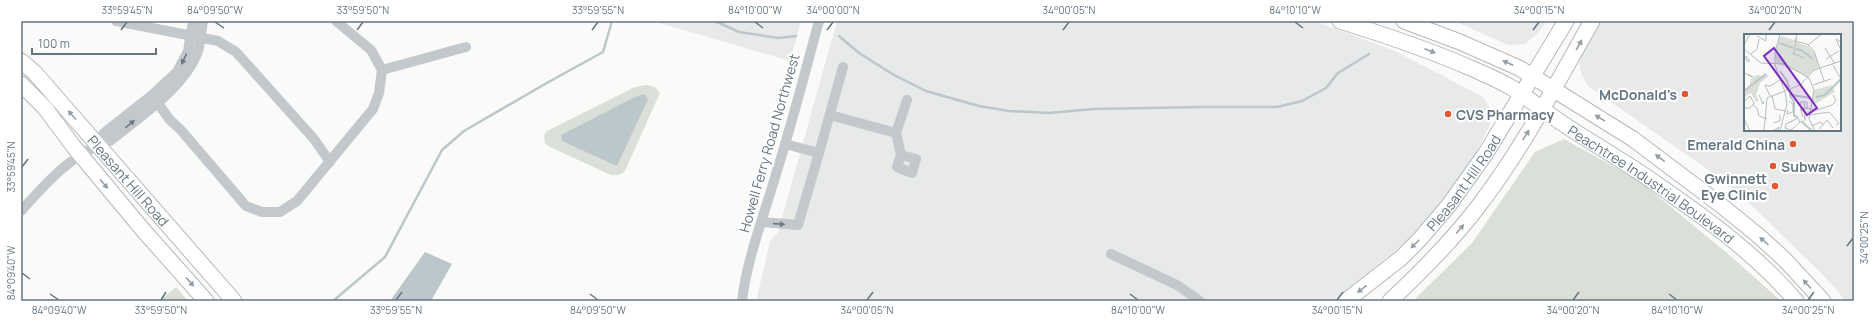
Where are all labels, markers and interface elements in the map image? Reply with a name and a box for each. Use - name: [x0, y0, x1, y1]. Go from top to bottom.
- text: 33°59'45"N: [102, 3, 153, 17]
- text: 84°09'50"W: [187, 3, 244, 17]
- text: 33°59'50"N: [337, 3, 389, 17]
- text: 33°59'55"N: [572, 3, 624, 17]
- text: 84°10'00"W: [728, 3, 783, 17]
- text: 34°00'00"N: [806, 3, 860, 17]
- text: 34°00'05"N: [1043, 3, 1096, 17]
- text: 84°10'10"W: [1269, 3, 1321, 17]
- text: 34°00'15"N: [1514, 3, 1565, 17]
- text: 34°00'20"N: [1749, 3, 1802, 17]
- scale bar: [32, 30, 156, 56]
- inset map: [1744, 34, 1841, 131]
- text: 100 m: [38, 35, 70, 52]
- one-way arrow: [1575, 39, 1582, 51]
- one-way arrow: [1424, 49, 1436, 55]
- street label: Howell Ferry Road Northwest: [734, 51, 804, 235]
- one-way arrow: [181, 53, 187, 64]
- one-way arrow: [1503, 60, 1514, 66]
- place label: McDonald's: [1599, 85, 1677, 104]
- marker: McDonald's: [1680, 89, 1690, 99]
- place label: CVS Pharmacy: [1456, 105, 1555, 124]
- marker: CVS Pharmacy: [1443, 109, 1453, 119]
- one-way arrow: [68, 111, 77, 120]
- one-way arrow: [1595, 114, 1605, 122]
- one-way arrow: [125, 120, 136, 129]
- street label: Peachtree Industrial Boulevard: [1565, 120, 1738, 247]
- one-way arrow: [1522, 130, 1530, 140]
- street label: Pleasant Hill Road: [84, 131, 174, 230]
- street label: Pleasant Hill Road: [1422, 131, 1505, 235]
- place label: Emerald China: [1687, 135, 1785, 154]
- marker: Emerald China: [1788, 139, 1798, 149]
- text: 33°59'45"N: [4, 141, 18, 192]
- one-way arrow: [1654, 154, 1665, 163]
- place label: Subway: [1781, 157, 1834, 176]
- marker: Subway: [1768, 161, 1778, 171]
- place label: Gwinnett Eye Clinic: [1701, 169, 1767, 204]
- one-way arrow: [100, 179, 109, 189]
- marker: Gwinnett Eye Clinic: [1770, 181, 1780, 191]
- text: 34°00'25"N: [1857, 212, 1871, 264]
- one-way arrow: [773, 221, 785, 228]
- one-way arrow: [1455, 224, 1464, 235]
- one-way arrow: [1759, 236, 1769, 245]
- one-way arrow: [1410, 239, 1420, 249]
- text: 84°09'40"W: [4, 245, 18, 300]
- one-way arrow: [185, 277, 194, 287]
- one-way arrow: [1803, 279, 1812, 289]
- one-way arrow: [1356, 285, 1367, 293]
- text: 84°09'40"W: [32, 303, 87, 317]
- text: 33°59'50"N: [135, 303, 187, 317]
- text: 33°59'55"N: [370, 303, 422, 317]
- text: 84°09'50"W: [570, 303, 627, 317]
- text: 34°00'05"N: [841, 303, 894, 317]
- text: 84°10'00"W: [1111, 303, 1166, 317]
- text: 34°00'15"N: [1312, 303, 1363, 317]
- text: 34°00'20"N: [1547, 303, 1600, 317]
- text: 84°10'10"W: [1651, 303, 1703, 317]
- text: 34°00'25"N: [1782, 303, 1834, 317]

